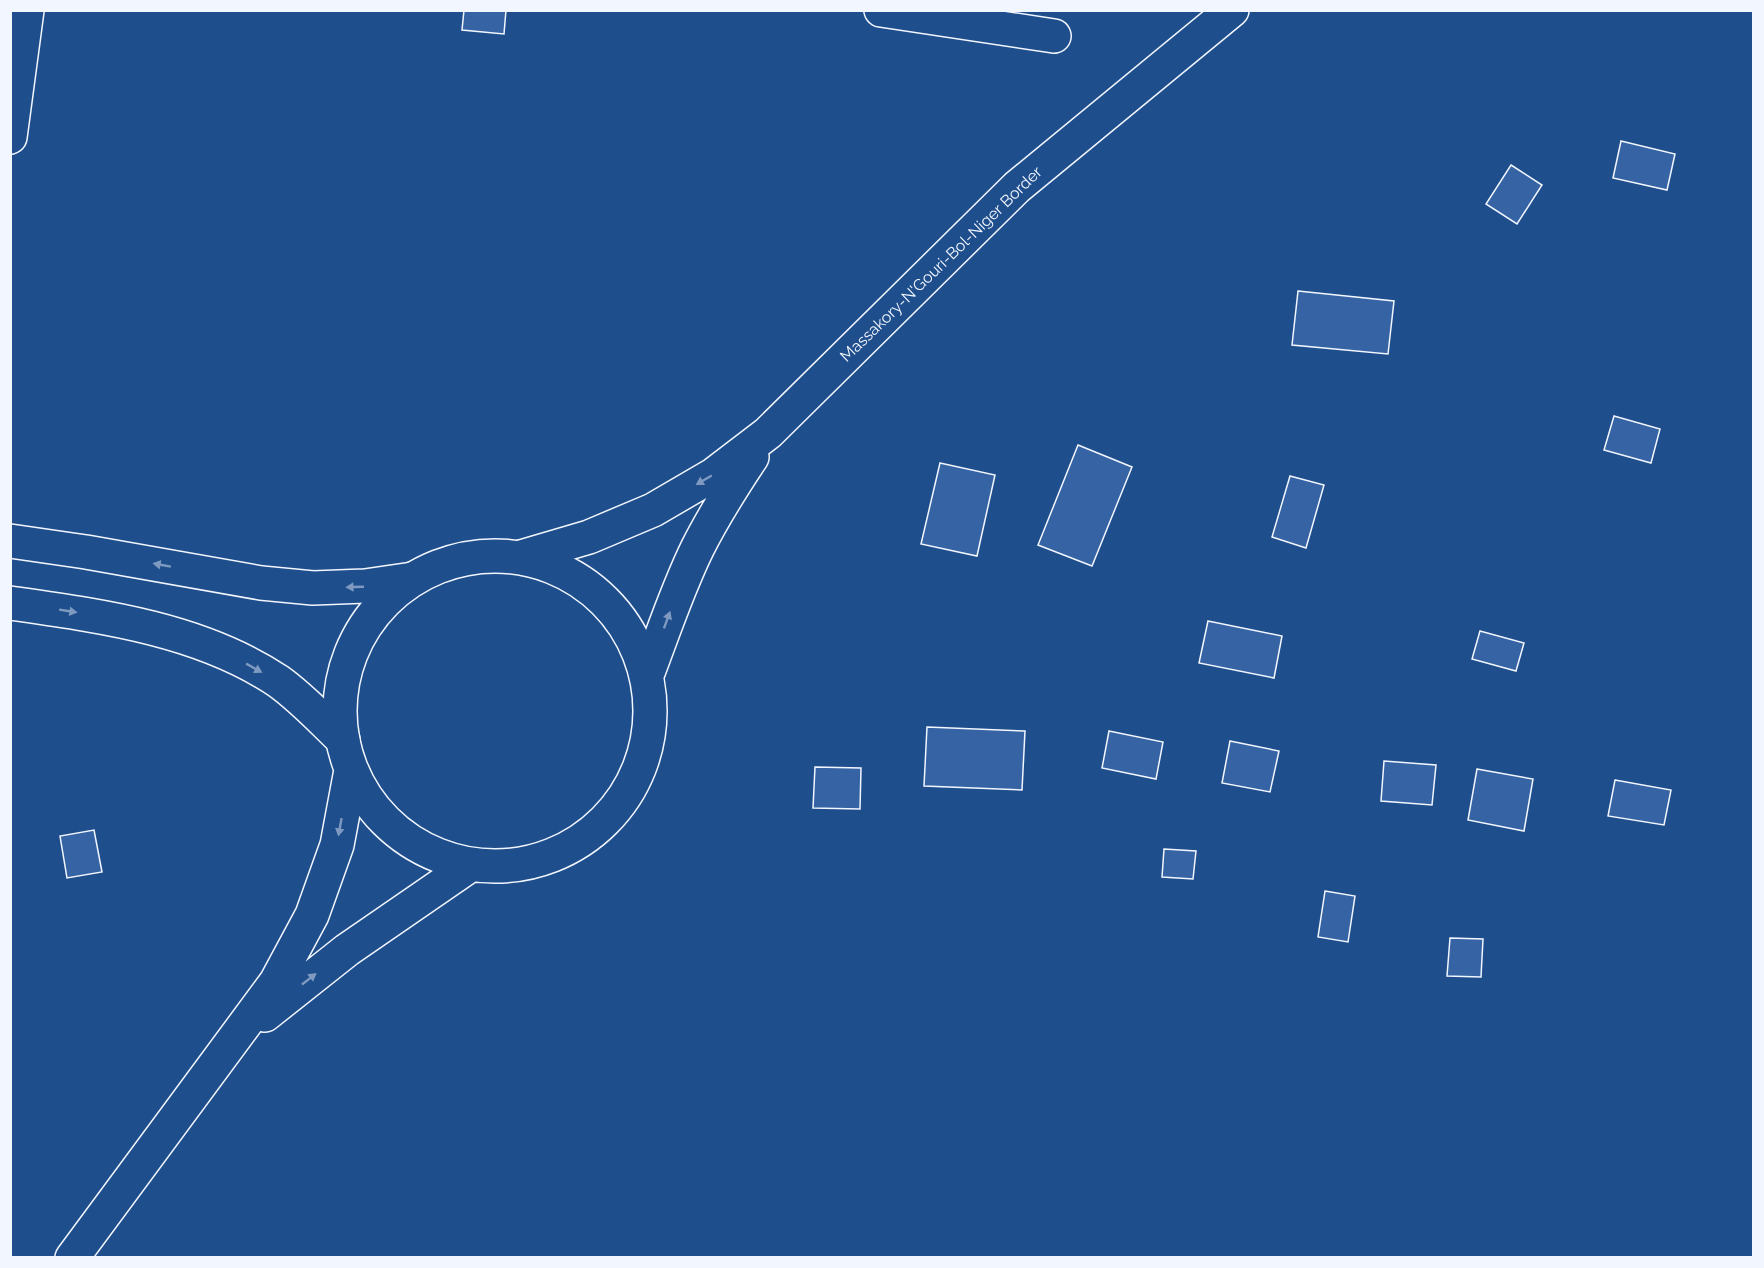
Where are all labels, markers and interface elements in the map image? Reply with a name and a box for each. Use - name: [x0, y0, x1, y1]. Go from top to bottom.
- street label: Massakory-N'Gouri-Bol-Niger Border: [836, 162, 1046, 366]
- one-way arrow: [696, 475, 712, 486]
- one-way arrow: [152, 560, 171, 569]
- one-way arrow: [345, 582, 364, 591]
- one-way arrow: [59, 607, 78, 616]
- one-way arrow: [663, 611, 673, 629]
- one-way arrow: [246, 663, 263, 673]
- one-way arrow: [335, 818, 344, 837]
- one-way arrow: [301, 974, 316, 986]

